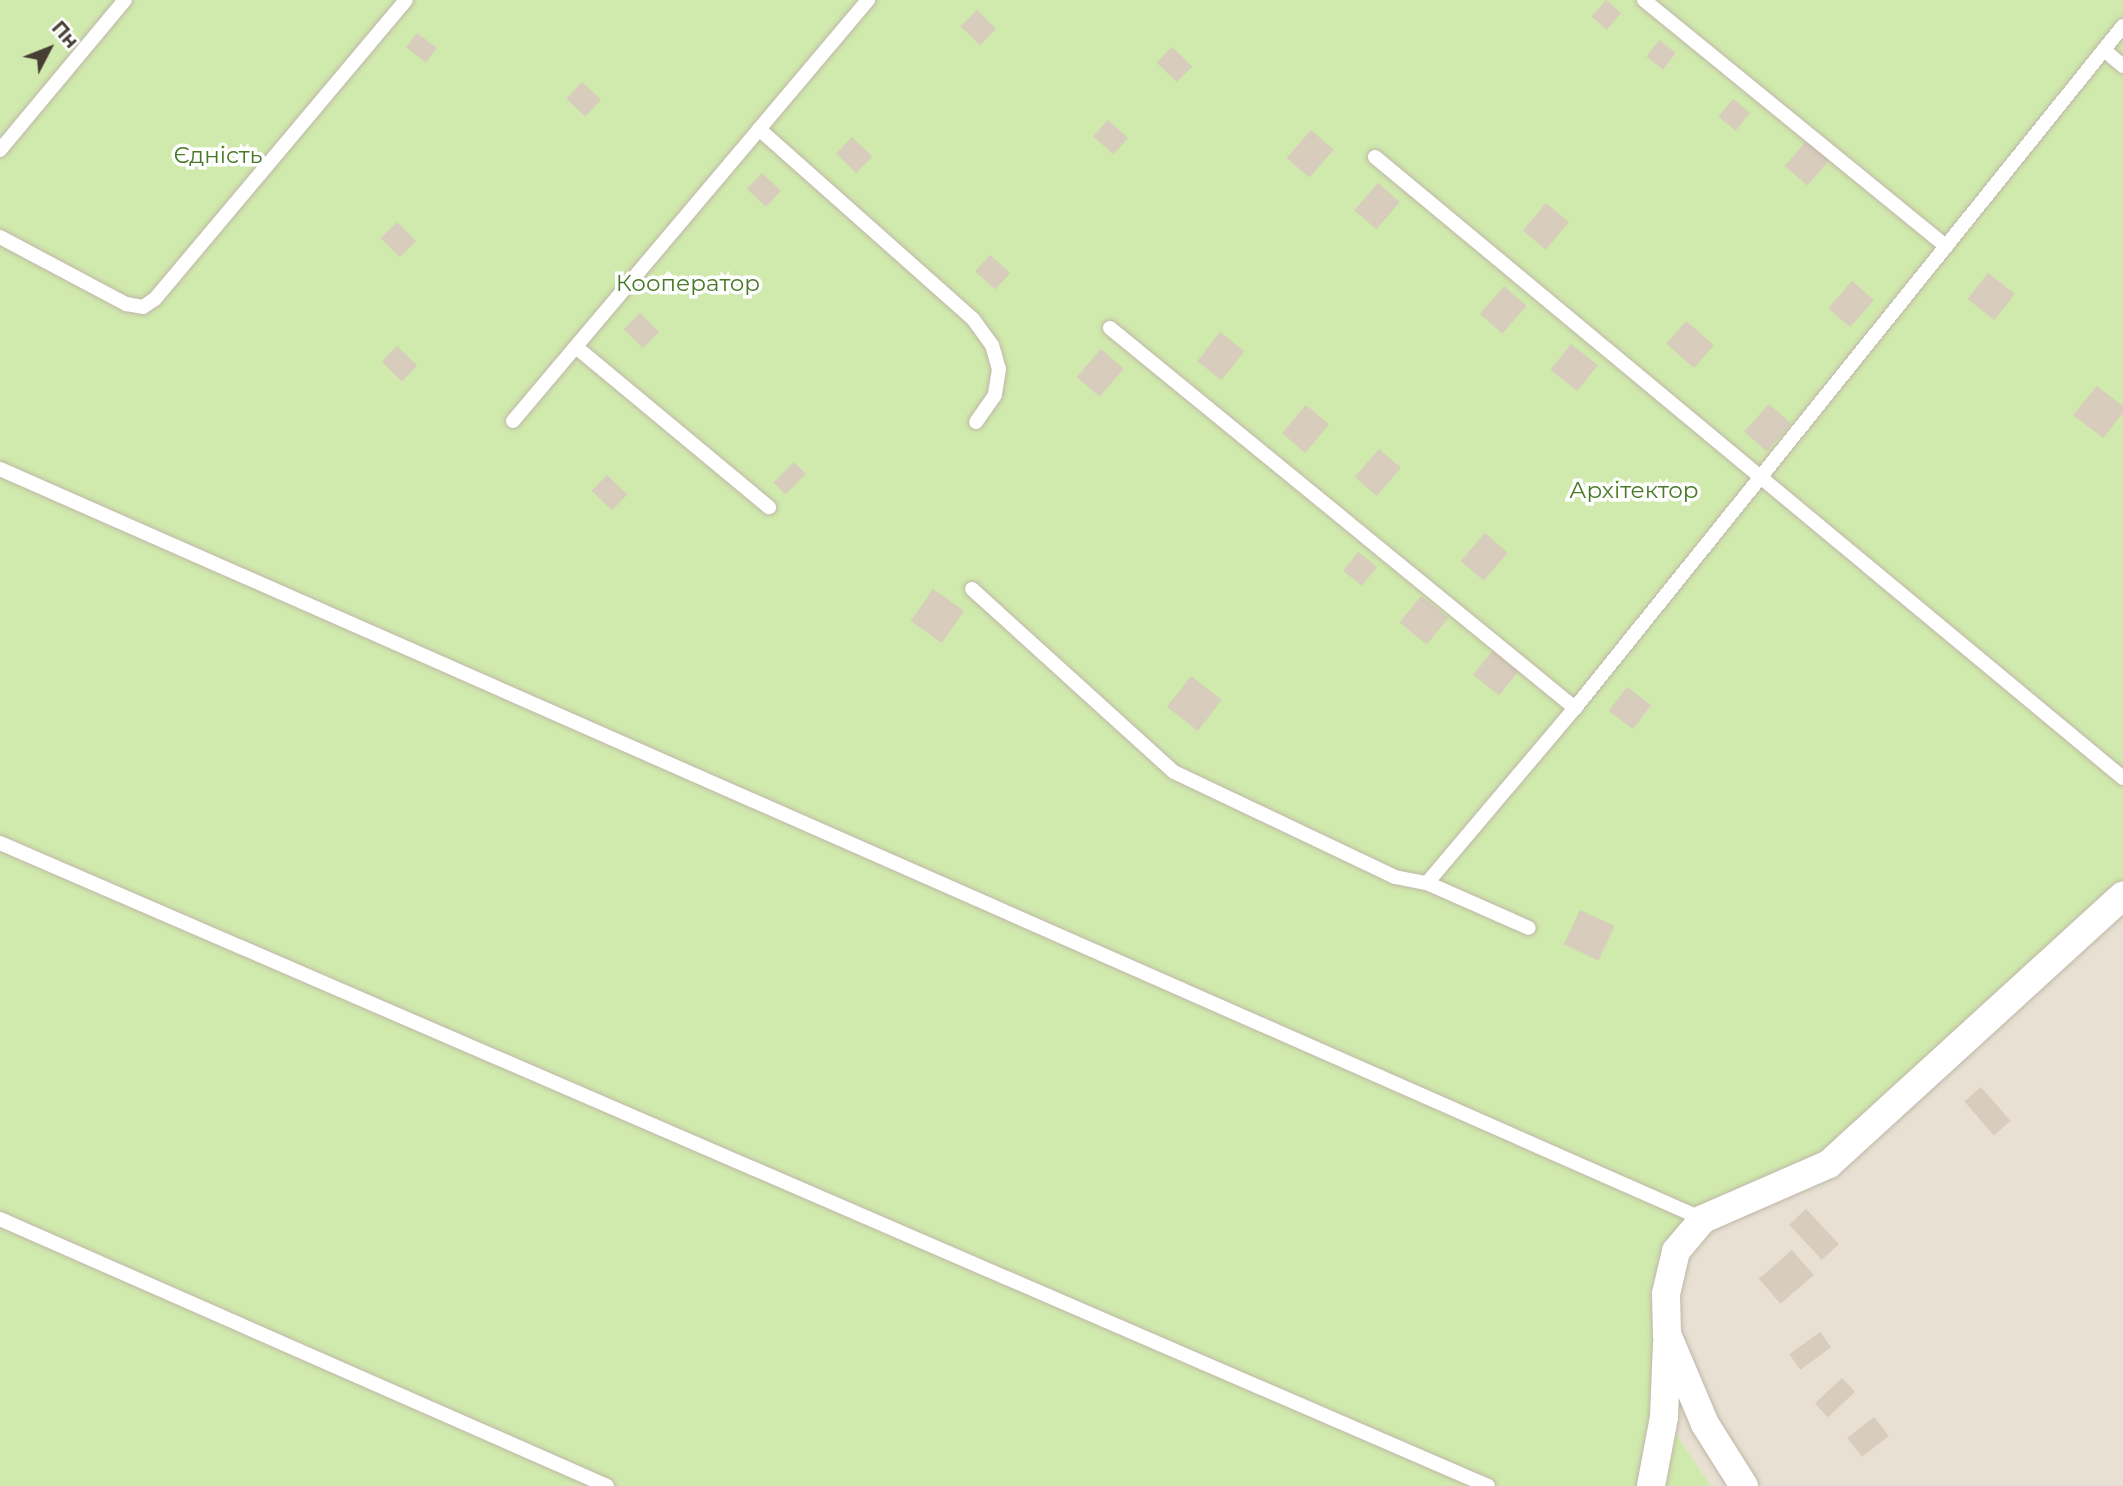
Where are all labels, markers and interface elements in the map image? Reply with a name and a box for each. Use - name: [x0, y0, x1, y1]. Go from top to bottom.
- north arrow: [14, 14, 84, 84]
- text: Пн: [47, 16, 83, 53]
- park label: Єдність: [173, 141, 263, 169]
- park label: Кооператор: [616, 269, 760, 297]
- park label: Архітектор: [1569, 476, 1699, 504]

